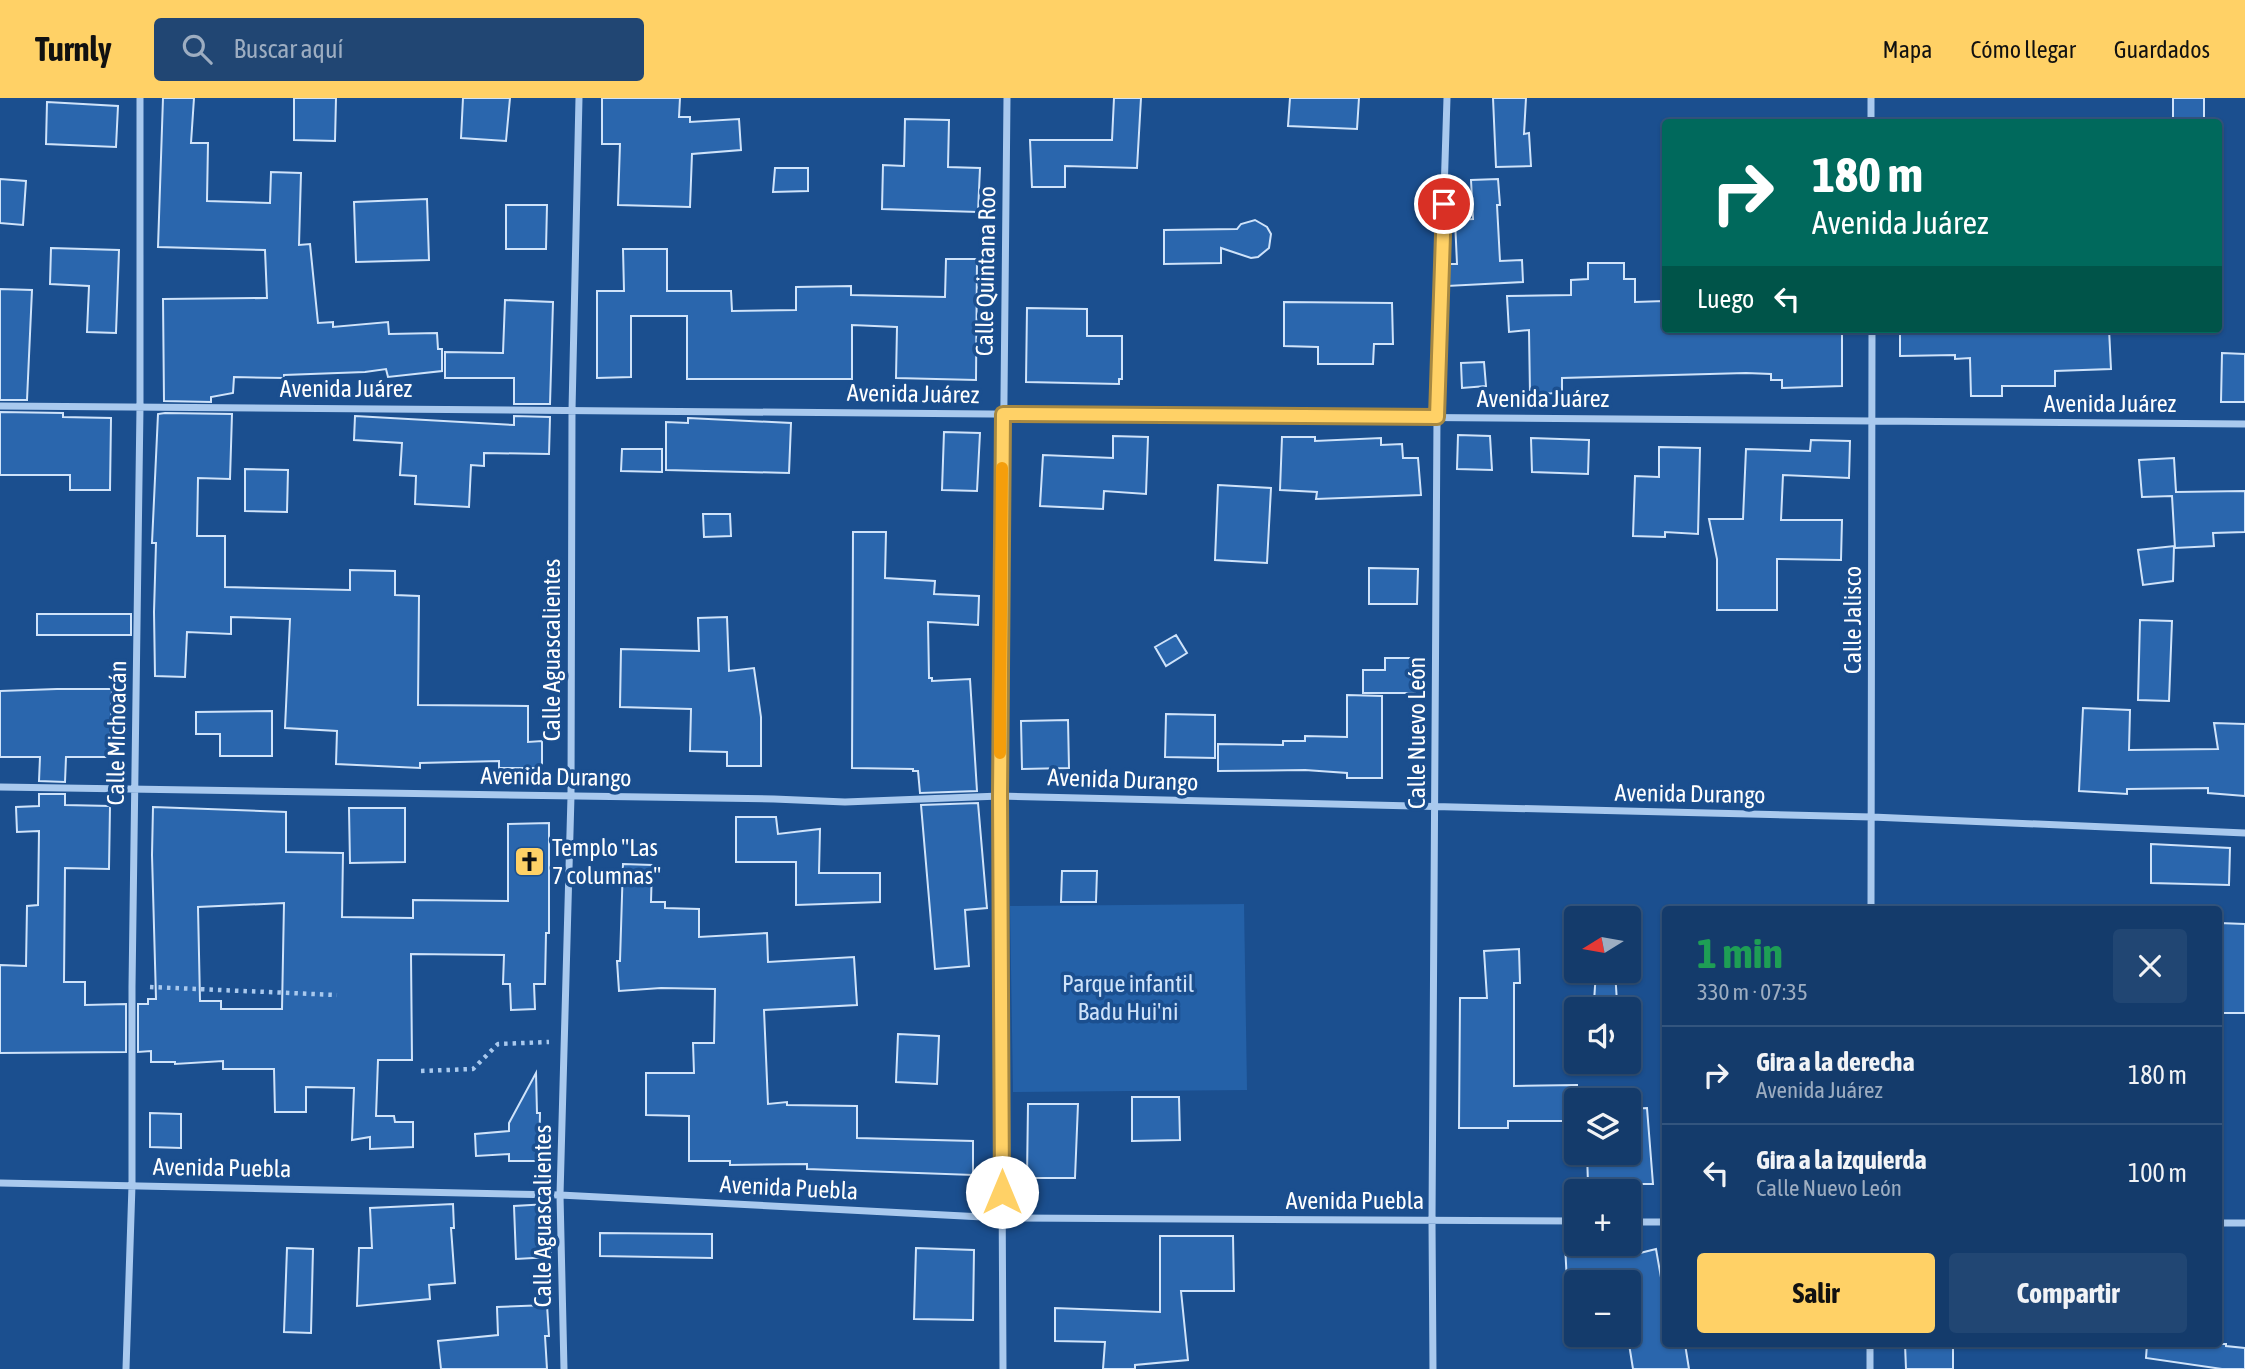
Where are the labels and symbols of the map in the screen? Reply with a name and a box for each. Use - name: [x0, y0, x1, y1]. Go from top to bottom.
- pin: [1414, 174, 1474, 234]
- street label: Calle Quintana Roo: [971, 186, 1000, 356]
- street label: Avenida Juárez: [280, 375, 413, 402]
- street label: Avenida Juárez: [847, 379, 980, 408]
- street label: Avenida Juárez: [1477, 385, 1610, 412]
- street label: Avenida Juárez: [2044, 390, 2177, 417]
- street label: Calle Aguascalientes: [538, 559, 565, 741]
- street label: Calle Jalisco: [1839, 566, 1866, 674]
- street label: Calle Nuevo León: [1403, 657, 1430, 809]
- street label: Calle Michoacán: [102, 660, 131, 806]
- street label: Avenida Durango: [480, 762, 632, 791]
- street label: Avenida Durango: [1047, 763, 1199, 796]
- street label: Avenida Durango: [1614, 779, 1766, 808]
- place label: Templo "Las 7 columnas": [552, 834, 661, 889]
- church icon: Templo "Las 7 columnas": [512, 845, 546, 879]
- north arrow: [1564, 906, 1642, 984]
- park label: Parque infantil Badu Hui'ni: [1062, 970, 1195, 1025]
- street label: Calle Aguascalientes: [529, 1125, 556, 1307]
- street label: Avenida Puebla: [153, 1153, 291, 1182]
- position arrow: [965, 1155, 1039, 1229]
- street label: Avenida Puebla: [719, 1170, 859, 1205]
- street label: Avenida Puebla: [1286, 1187, 1424, 1214]

